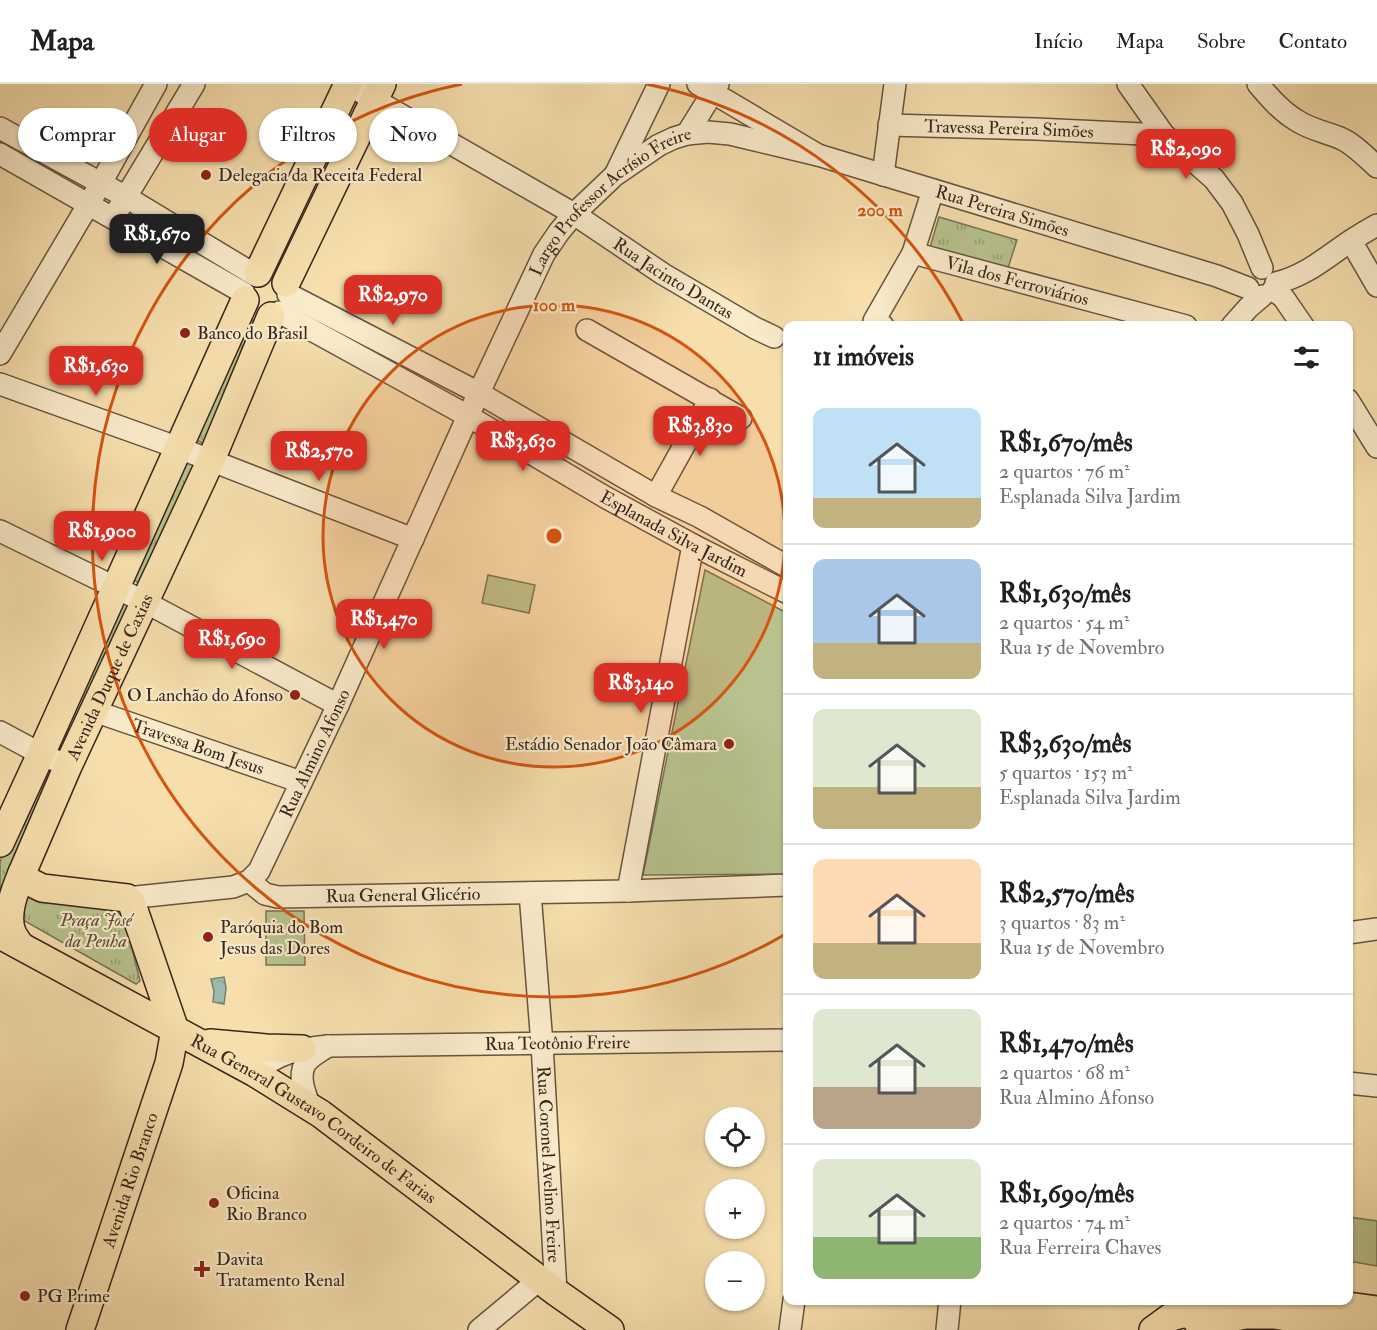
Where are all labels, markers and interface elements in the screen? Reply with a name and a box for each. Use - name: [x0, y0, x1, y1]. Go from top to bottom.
- text: Mapa: [30, 24, 94, 59]
- text: Início: [1034, 28, 1083, 55]
- text: Mapa: [1116, 28, 1164, 55]
- text: Sobre: [1197, 28, 1246, 55]
- text: Contato: [1279, 28, 1347, 55]
- chip: Comprar: [18, 108, 137, 162]
- chip: Alugar: [149, 108, 247, 162]
- chip: Filtros: [259, 108, 357, 162]
- chip: Novo: [369, 108, 458, 162]
- street label: Travessa Pereira Simões: [924, 114, 1094, 143]
- street label: Largo Professor Acrísio Freire: [524, 122, 694, 279]
- pin: R$2,090: [1131, 129, 1241, 180]
- text: R$2,090: [1150, 136, 1222, 161]
- place label: Delegacia da Receita Federal: [218, 164, 422, 187]
- marker: Delegacia da Receita Federal: [199, 168, 213, 182]
- street label: Rua Pereira Simões: [933, 180, 1072, 242]
- text: 200 m: [857, 199, 904, 222]
- pin: R$1,670: [102, 214, 212, 265]
- text: R$1,670: [124, 221, 190, 246]
- street label: Rua Jacinto Dantas: [609, 232, 738, 324]
- street label: Vila dos Ferroviários: [943, 251, 1091, 311]
- pin: R$2,970: [338, 275, 448, 326]
- text: R$2,970: [358, 282, 428, 307]
- text: 100 m: [533, 294, 576, 317]
- place label: Banco do Brasil: [197, 322, 308, 345]
- marker: Banco do Brasil: [178, 326, 192, 340]
- text: 11 imóveis: [813, 341, 914, 373]
- icon: filters: [1290, 341, 1323, 374]
- pin: R$1,630: [41, 346, 151, 397]
- text: R$1,630: [63, 353, 129, 378]
- pin: R$3,830: [645, 406, 755, 457]
- text: R$3,830: [667, 413, 733, 438]
- pin: R$3,630: [468, 421, 578, 472]
- text: R$1,670/mês: [999, 427, 1133, 459]
- text: R$3,630: [490, 428, 556, 453]
- pin: R$2,570: [264, 431, 374, 482]
- icon: home: [861, 432, 933, 504]
- text: R$2,570: [285, 438, 353, 463]
- text: 2 quartos · 76 m²: [999, 459, 1130, 484]
- text: Esplanada Silva Jardim: [999, 484, 1181, 509]
- street label: Esplanada Silva Jardim: [596, 485, 752, 582]
- pin: R$1,900: [47, 511, 157, 562]
- text: R$1,900: [68, 518, 136, 543]
- centre of rings: [544, 526, 564, 546]
- text: R$1,630/mês: [999, 578, 1131, 610]
- icon: home: [861, 583, 933, 655]
- street label: Avenida Duque de Caxias: [60, 590, 158, 765]
- pin: R$1,470: [329, 599, 439, 650]
- text: R$1,470: [350, 606, 418, 631]
- text: 2 quartos · 54 m²: [999, 610, 1129, 635]
- pin: R$1,690: [177, 619, 287, 670]
- text: R$1,690: [198, 626, 266, 651]
- text: Rua 15 de Novembro: [999, 635, 1164, 660]
- pin: R$3,140: [586, 663, 696, 714]
- text: R$3,140: [608, 670, 674, 695]
- place label: O Lanchão do Afonso: [127, 684, 283, 707]
- street label: Rua Almino Afonso: [275, 685, 355, 821]
- marker: O Lanchão do Afonso: [288, 688, 302, 702]
- street label: Travessa Bom Jesus: [129, 713, 267, 780]
- text: R$3,630/mês: [999, 728, 1132, 760]
- place label: Estádio Senador João Câmara: [505, 733, 718, 756]
- icon: home: [861, 733, 933, 805]
- marker: Estádio Senador João Câmara: [722, 737, 736, 751]
- text: 5 quartos · 153 m²: [999, 760, 1133, 785]
- text: Esplanada Silva Jardim: [999, 785, 1181, 810]
- text: R$2,570/mês: [999, 878, 1135, 910]
- street label: Rua General Glicério: [326, 882, 481, 908]
- icon: home: [861, 883, 933, 955]
- park label: Praça José da Penha: [59, 909, 135, 953]
- text: 3 quartos · 83 m²: [999, 910, 1125, 935]
- place label: Paróquia do Bom Jesus das Dores: [219, 916, 343, 960]
- marker: Paróquia do Bom Jesus das Dores: [201, 930, 215, 944]
- text: Rua 15 de Novembro: [999, 935, 1164, 960]
- text: R$1,470/mês: [999, 1028, 1134, 1060]
- street label: Rua General Gustavo Cordeiro de Farias: [187, 1029, 441, 1209]
- street label: Rua Teotônio Freire: [485, 1031, 631, 1055]
- icon: home: [861, 1033, 933, 1105]
- text: 2 quartos · 68 m²: [999, 1060, 1130, 1085]
- street label: Rua Coronel Avelino Freire: [532, 1065, 566, 1264]
- text: Rua Almino Afonso: [999, 1085, 1154, 1110]
- map controls: [705, 1107, 765, 1311]
- button: locate: [705, 1107, 765, 1167]
- street label: Avenida Rio Branco: [96, 1109, 163, 1252]
- text: R$1,690/mês: [999, 1178, 1134, 1210]
- button: +: [705, 1179, 765, 1239]
- place label: Oficina Rio Branco: [226, 1182, 307, 1226]
- icon: home: [861, 1183, 933, 1255]
- marker: Oficina Rio Branco: [207, 1196, 221, 1210]
- text: 2 quartos · 74 m²: [999, 1210, 1130, 1235]
- text: Rua Ferreira Chaves: [999, 1235, 1161, 1260]
- place label: Davita Tratamento Renal: [216, 1248, 346, 1292]
- button: −: [705, 1251, 765, 1311]
- marker: Davita Tratamento Renal: [193, 1260, 211, 1278]
- place label: PG Prime: [37, 1285, 110, 1308]
- marker: PG Prime: [18, 1289, 32, 1303]

